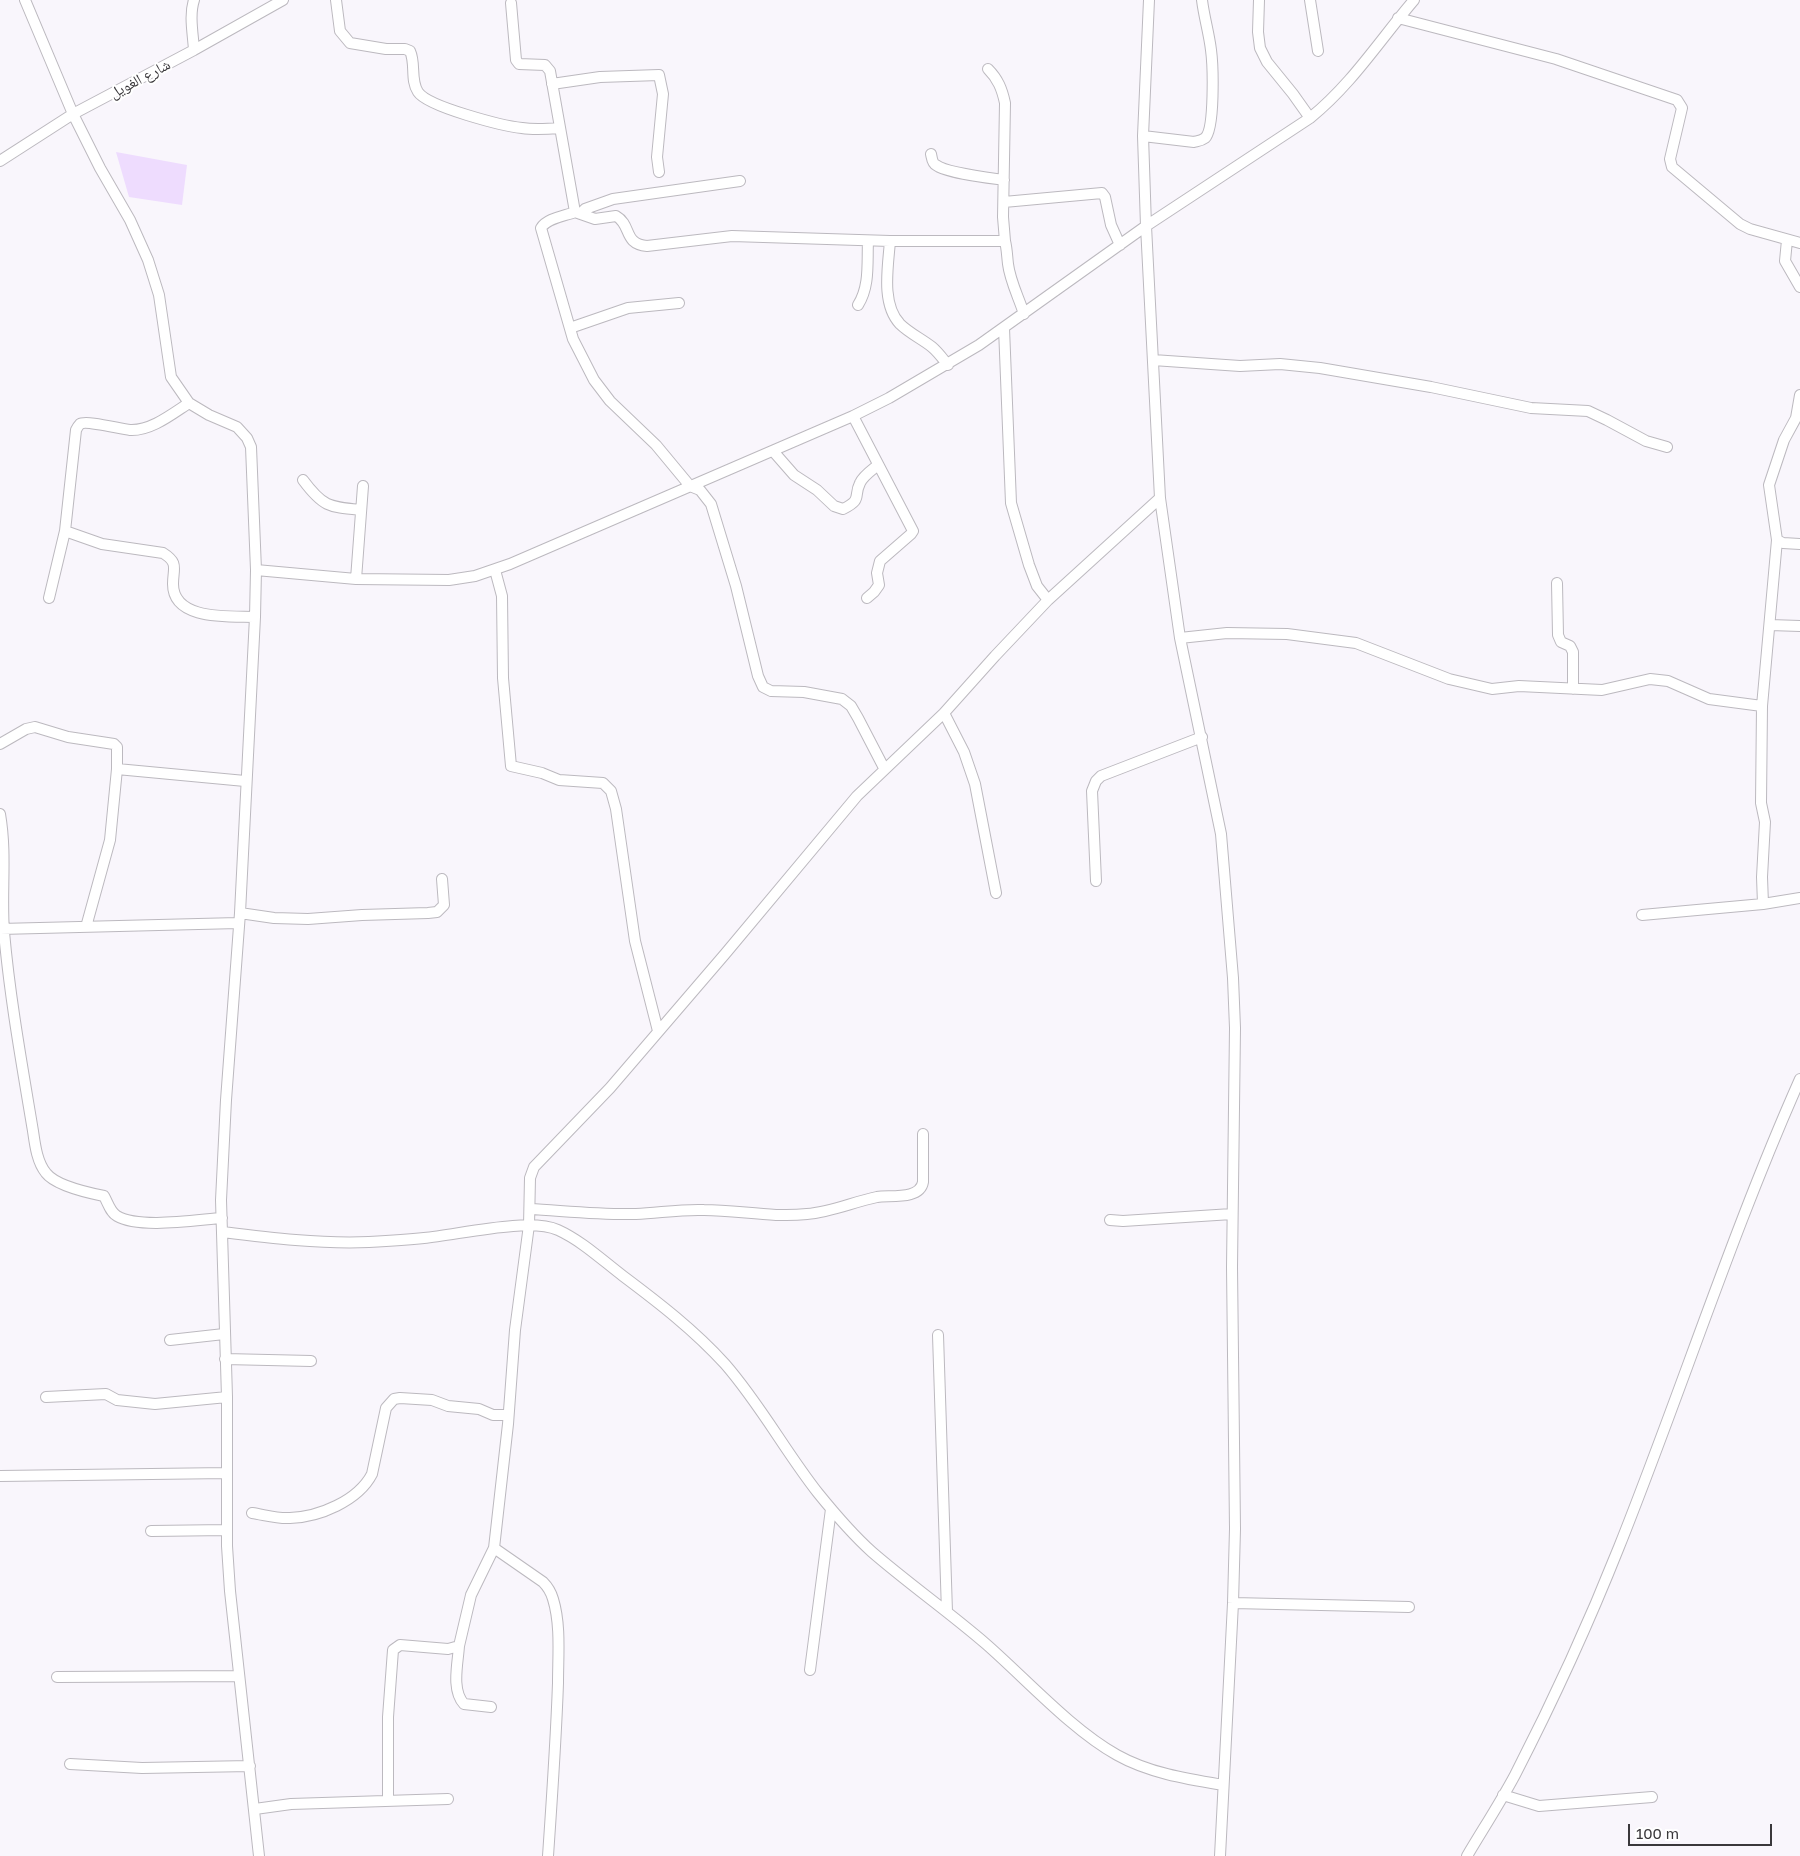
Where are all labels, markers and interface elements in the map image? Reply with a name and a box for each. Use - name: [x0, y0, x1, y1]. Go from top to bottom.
- street label: شارع الغويل: [107, 56, 173, 102]
- scale bar: [1630, 1814, 1774, 1846]
- text: 100 m: [1636, 1824, 1679, 1842]

